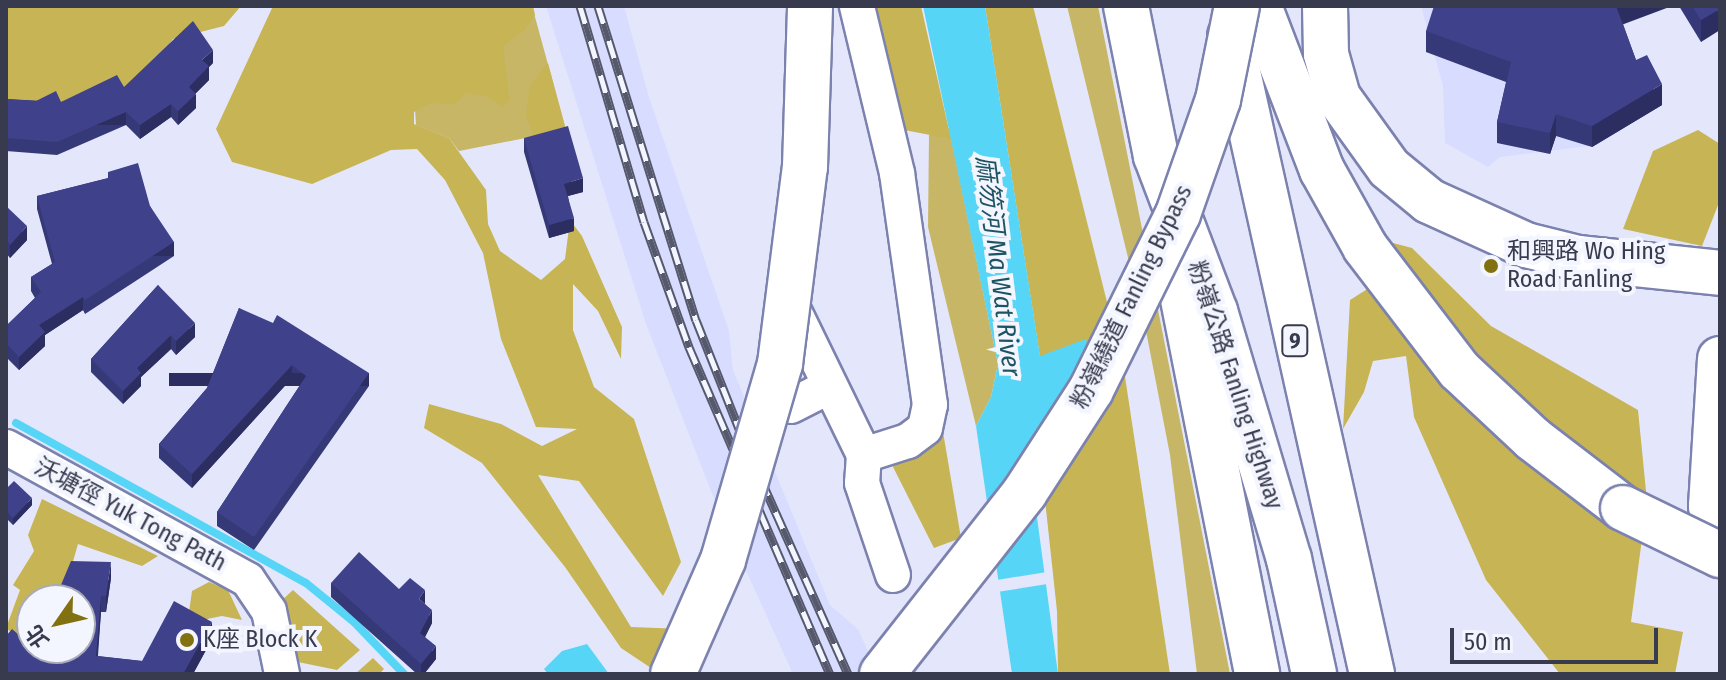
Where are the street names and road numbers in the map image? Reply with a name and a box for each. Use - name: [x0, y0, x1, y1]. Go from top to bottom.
- street label: 粉嶺繞道 Fanling Bypass: [1065, 180, 1199, 414]
- street label: 粉嶺公路 Fanling Highway: [1181, 257, 1289, 513]
- road number: 9: [1281, 323, 1309, 359]
- street label: 沃塘徑 Yuk Tong Path: [29, 452, 231, 578]

